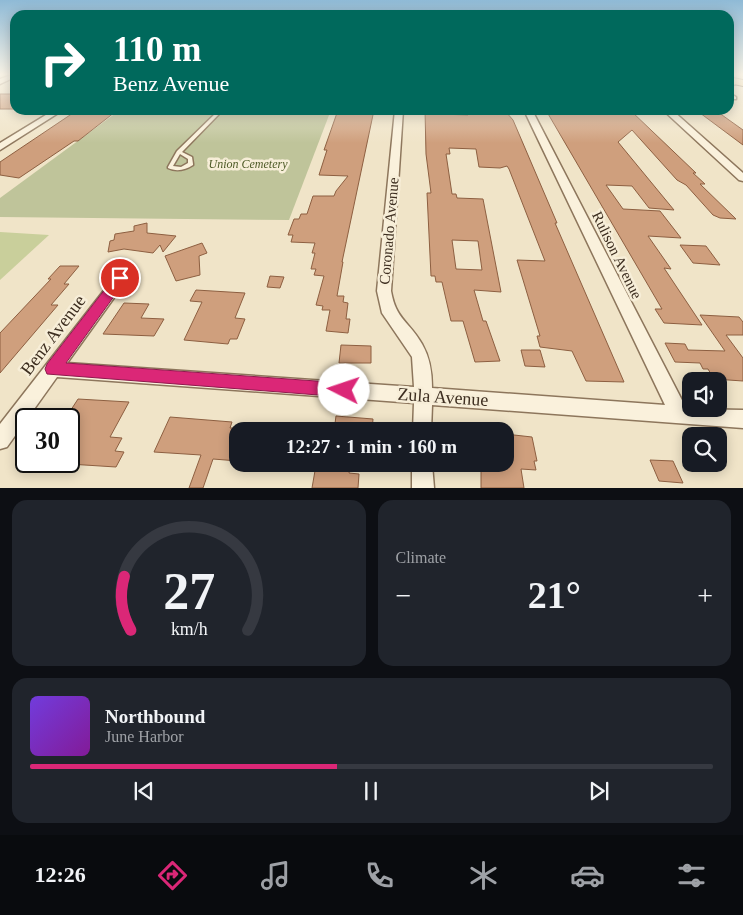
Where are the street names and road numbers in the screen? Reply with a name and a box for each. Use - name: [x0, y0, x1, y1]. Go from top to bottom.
- street label: Coronado Avenue: [376, 176, 402, 285]
- street label: Rulison Avenue: [589, 209, 645, 302]
- street label: Benz Avenue: [16, 291, 90, 379]
- street label: Zula Avenue: [397, 384, 489, 410]

